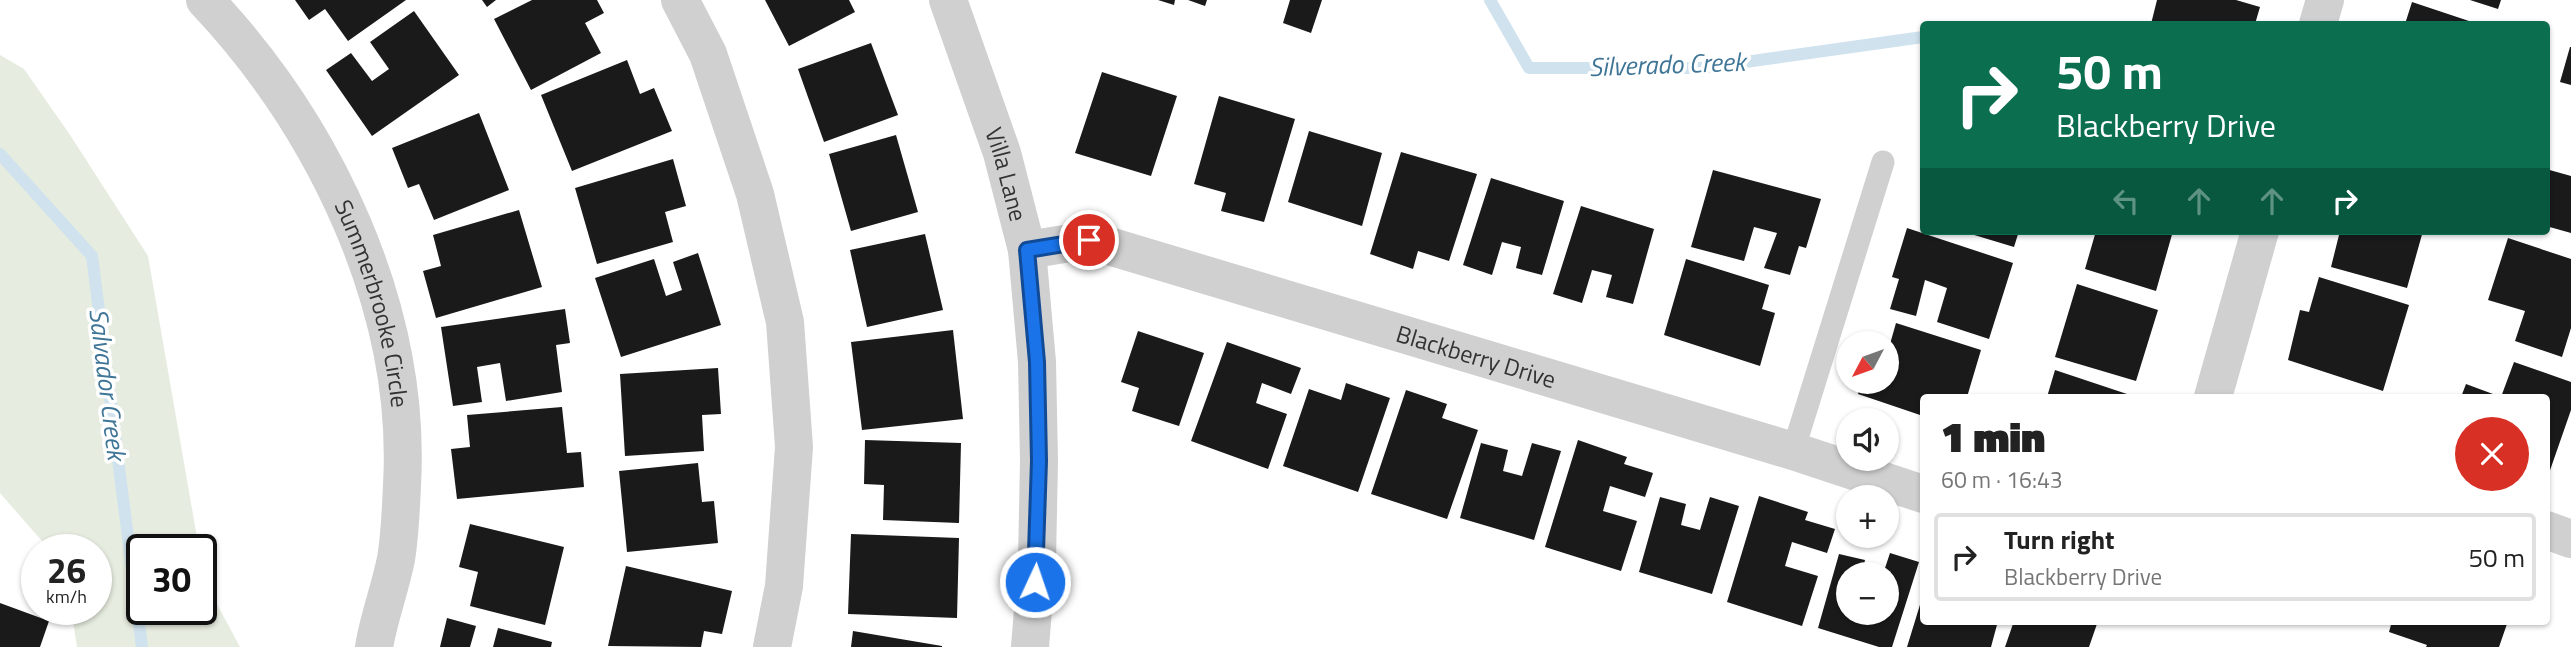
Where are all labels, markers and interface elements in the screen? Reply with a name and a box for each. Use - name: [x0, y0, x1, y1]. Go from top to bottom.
- text: 50 m: [2056, 33, 2163, 108]
- water label: Silverado Creek: [1588, 42, 1749, 86]
- icon: right: [1941, 49, 2032, 140]
- text: Blackberry Drive: [2056, 101, 2276, 149]
- street label: Villa Lane: [976, 122, 1037, 225]
- icon: left: [2107, 182, 2145, 220]
- icon: ahead: [2180, 182, 2218, 220]
- icon: ahead: [2253, 182, 2291, 220]
- icon: right: [2326, 182, 2364, 220]
- street label: Summerbrooke Circle: [326, 193, 418, 409]
- pin: [1059, 210, 1119, 270]
- icon: arrive: [1070, 221, 1108, 259]
- water label: Salvador Creek: [79, 306, 137, 465]
- street label: Blackberry Drive: [1392, 315, 1560, 397]
- north arrow: [1836, 331, 1899, 394]
- map controls: [1836, 331, 1899, 625]
- text: 1 min: [1941, 404, 2045, 468]
- button: sound: [1836, 408, 1899, 471]
- button: close: [2455, 417, 2529, 491]
- text: 60 m · 16:43: [1941, 462, 2063, 497]
- button: +: [1836, 485, 1899, 548]
- text: Turn right: [2004, 520, 2115, 559]
- speed limit sign: 30: [126, 534, 217, 625]
- icon: right: [1945, 538, 1983, 576]
- text: 50 m: [2468, 538, 2525, 577]
- text: 26: [47, 543, 86, 597]
- position arrow: [998, 545, 1072, 619]
- text: Blackberry Drive: [2004, 559, 2162, 594]
- button: −: [1836, 562, 1899, 625]
- text: km/h: [46, 583, 87, 610]

